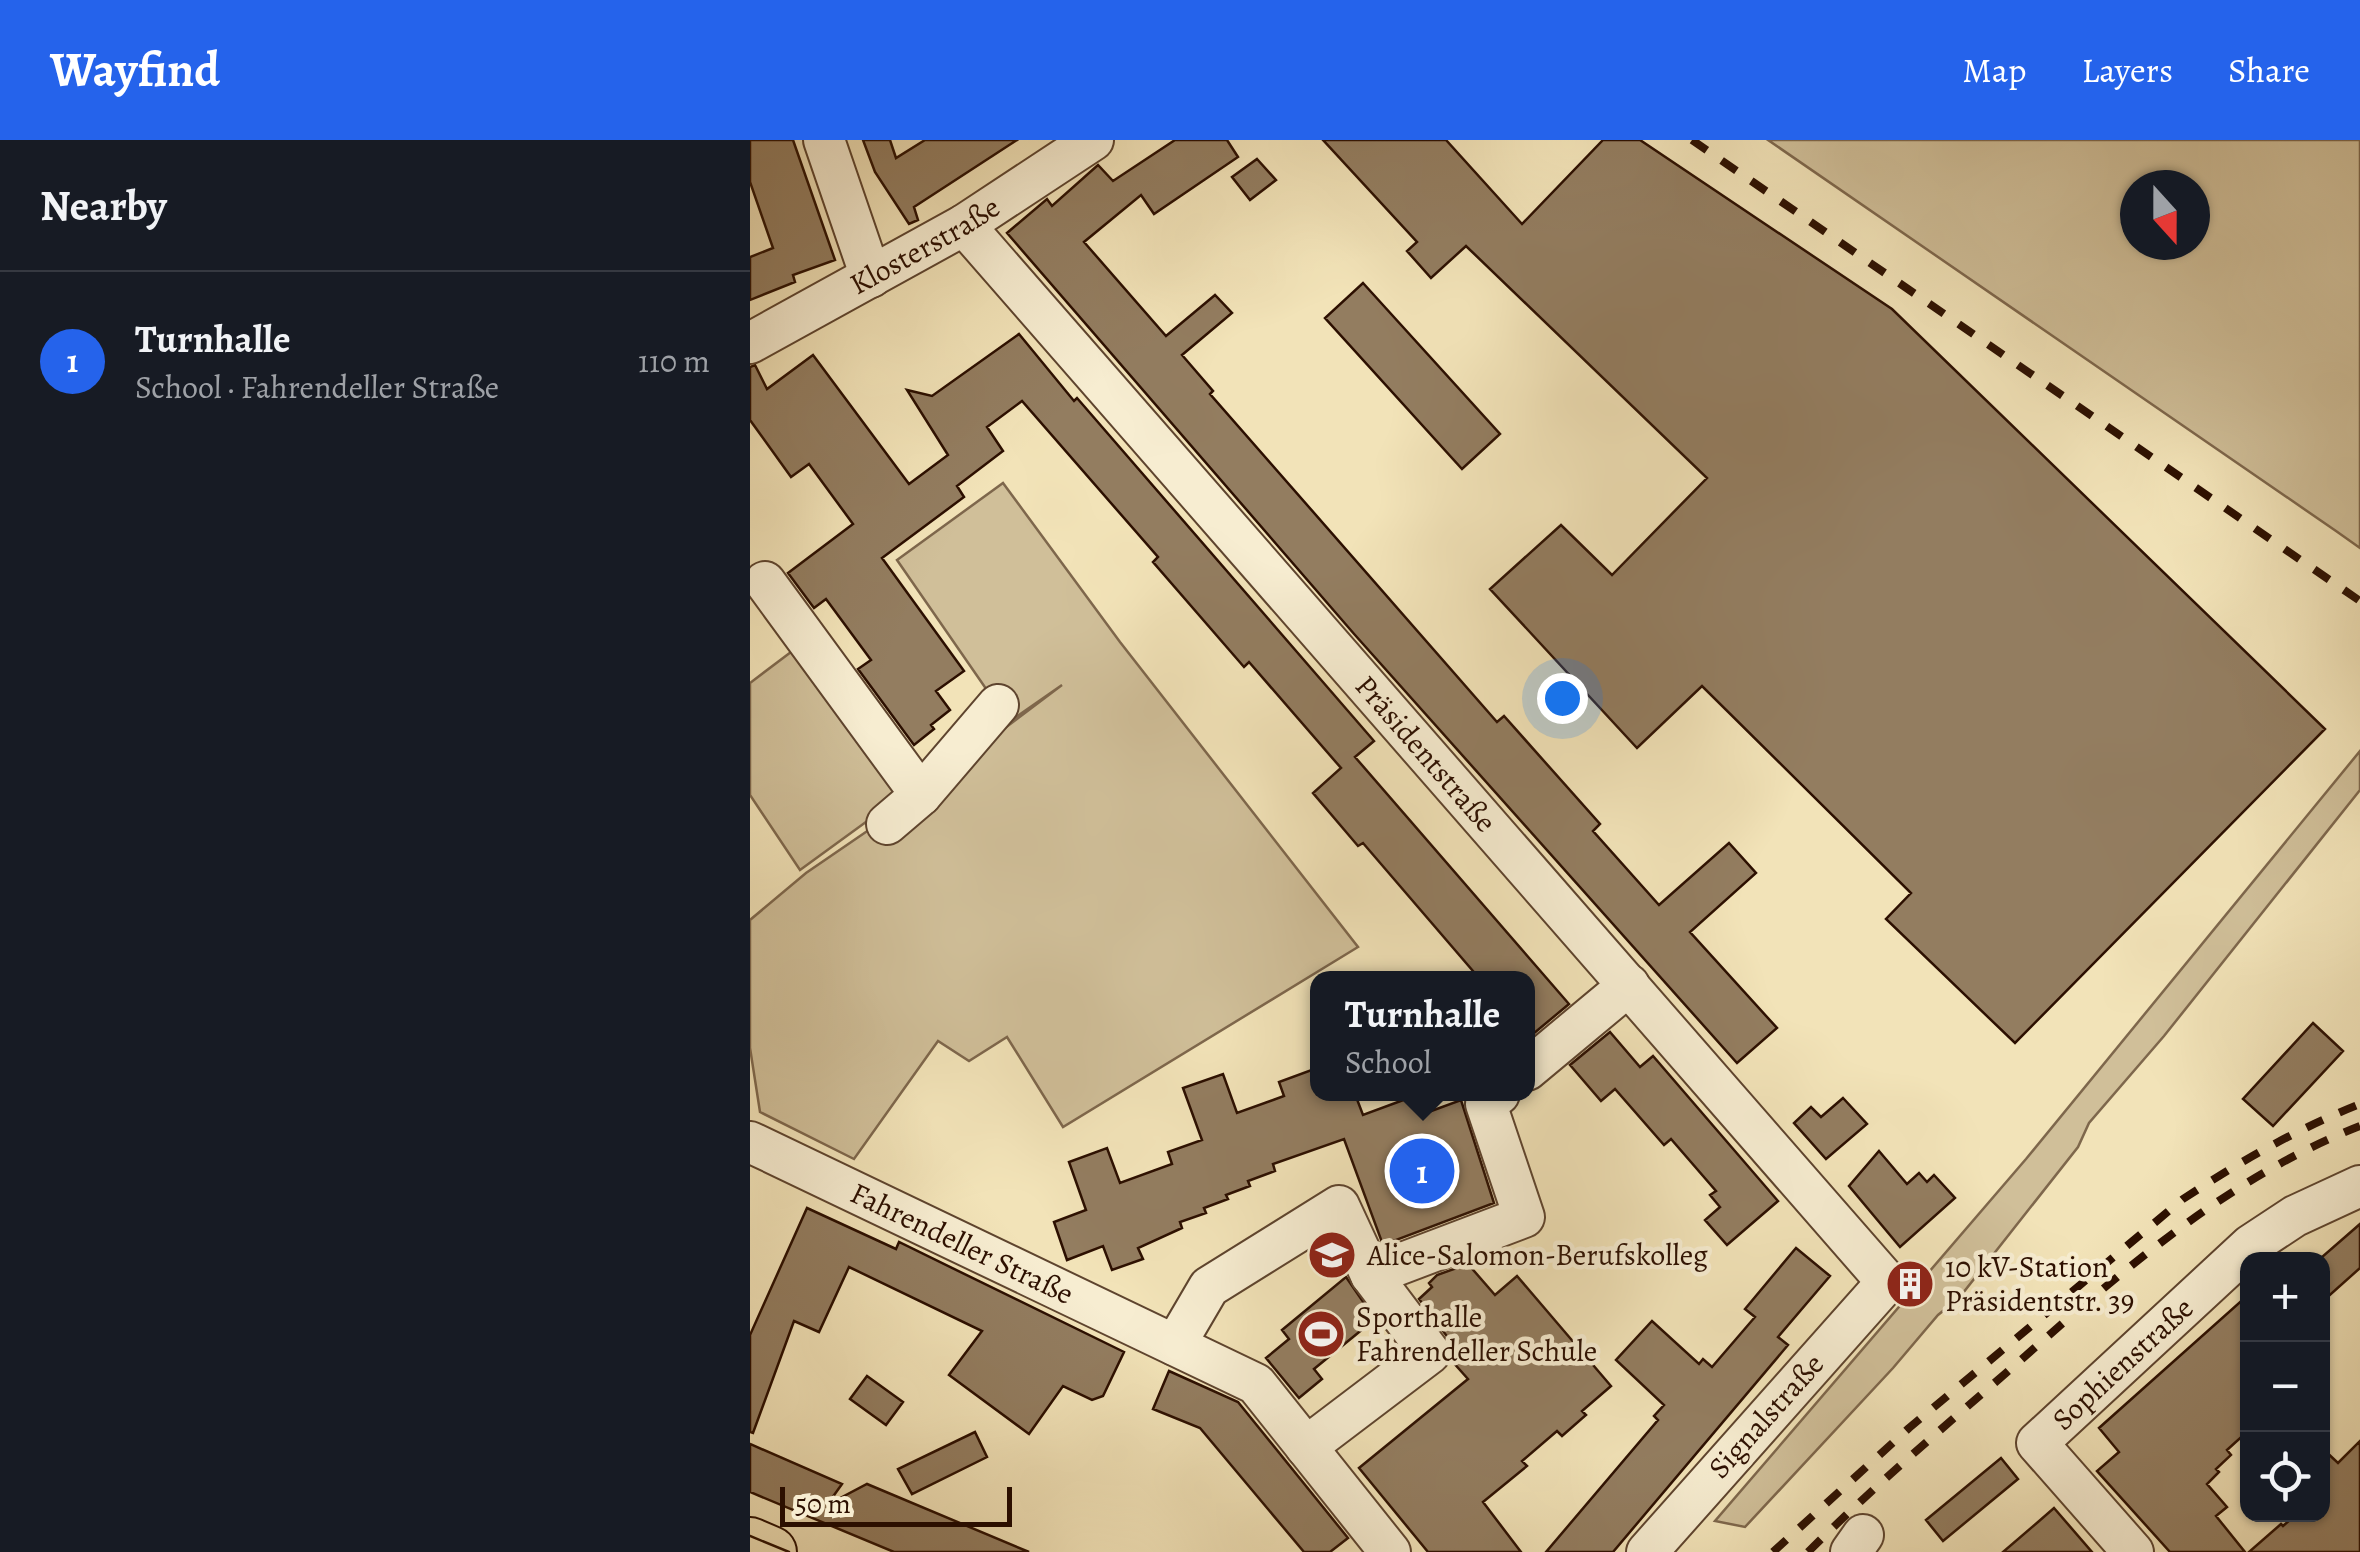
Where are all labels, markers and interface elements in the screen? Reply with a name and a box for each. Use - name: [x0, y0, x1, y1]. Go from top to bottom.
- text: Wayfind: [50, 37, 220, 103]
- text: Map: [1962, 46, 2026, 94]
- text: Layers: [2081, 46, 2173, 94]
- text: Share: [2228, 46, 2310, 94]
- north arrow: [2120, 170, 2210, 260]
- text: Nearby: [40, 177, 167, 234]
- street label: Klosterstraße: [843, 187, 1007, 304]
- text: Turnhalle: [135, 313, 291, 365]
- text: 1: [67, 339, 78, 383]
- text: 110 m: [638, 339, 710, 383]
- text: School · Fahrendeller Straße: [135, 365, 499, 409]
- street label: Präsidentstraße: [1346, 667, 1505, 841]
- your location: [1537, 673, 1588, 724]
- popup: [1310, 971, 1535, 1101]
- text: Turnhalle: [1345, 988, 1500, 1040]
- text: School: [1345, 1040, 1431, 1084]
- pin: 1: [1390, 1134, 1454, 1208]
- street label: Fahrendeller Straße: [844, 1173, 1080, 1314]
- school or university icon: Alice-Salomon-Berufskolleg: [1306, 1229, 1358, 1281]
- place label: Alice-Salomon-Berufskolleg: [1366, 1235, 1708, 1275]
- place label: 10 kV-Station Präsidentstr. 39: [1945, 1247, 2134, 1321]
- map controls: [2240, 1252, 2330, 1522]
- button: +: [2240, 1252, 2330, 1342]
- building icon: 10 kV-Station Präsidentstr. 39: [1884, 1258, 1936, 1310]
- street label: Sophienstraße: [2043, 1288, 2202, 1439]
- place label: Sporthalle Fahrendeller Schule: [1356, 1297, 1597, 1371]
- sports icon: Sporthalle Fahrendeller Schule: [1295, 1308, 1347, 1360]
- button: −: [2240, 1342, 2330, 1432]
- street label: Signalstraße: [1699, 1345, 1833, 1487]
- button: locate: [2240, 1432, 2330, 1522]
- scale bar: [780, 1482, 1012, 1526]
- text: 50 m: [795, 1485, 851, 1523]

